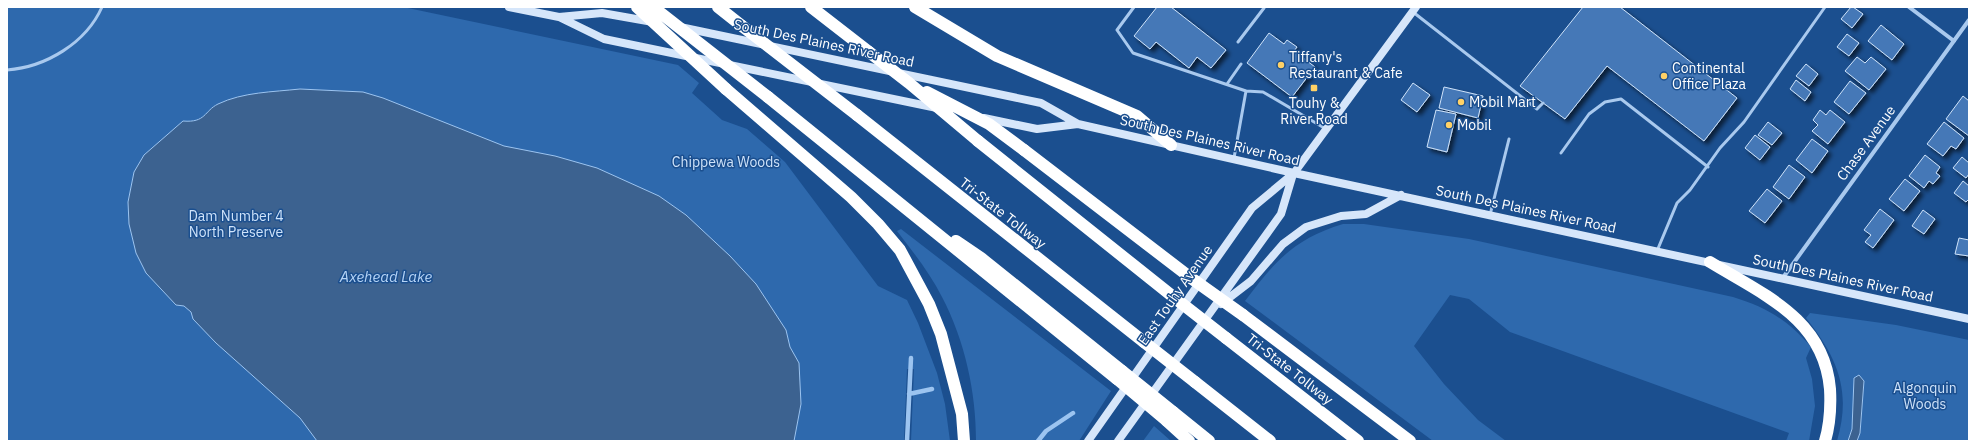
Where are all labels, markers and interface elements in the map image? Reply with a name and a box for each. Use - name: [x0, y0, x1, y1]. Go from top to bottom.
- street label: South Des Plaines River Road: [732, 15, 916, 71]
- place label: Tiffany's Restaurant & Cafe: [1289, 48, 1403, 82]
- place label: Continental Office Plaza: [1672, 59, 1747, 93]
- marker: Tiffany's Restaurant & Cafe: [1276, 60, 1286, 70]
- marker: Continental Office Plaza: [1659, 71, 1669, 81]
- marker: Touhy & River Road: [1309, 83, 1319, 93]
- place label: Mobil Mart: [1469, 93, 1536, 111]
- place label: Touhy & River Road: [1280, 94, 1348, 128]
- marker: Mobil Mart: [1456, 97, 1466, 107]
- street label: Chase Avenue: [1833, 102, 1900, 184]
- street label: South Des Plaines River Road: [1118, 111, 1302, 169]
- place label: Mobil: [1457, 116, 1492, 134]
- marker: Mobil: [1444, 120, 1454, 130]
- park label: Chippewa Woods: [672, 153, 780, 171]
- street label: Tri-State Tollway: [956, 174, 1050, 252]
- street label: South Des Plaines River Road: [1434, 181, 1618, 237]
- park label: Dam Number 4 North Preserve: [188, 207, 284, 241]
- street label: East Touhy Avenue: [1134, 241, 1216, 349]
- street label: South Des Plaines River Road: [1751, 250, 1935, 306]
- water label: Axehead Lake: [339, 267, 433, 286]
- street label: Tri-State Tollway: [1243, 330, 1337, 408]
- park label: Algonquin Woods: [1893, 379, 1957, 413]

